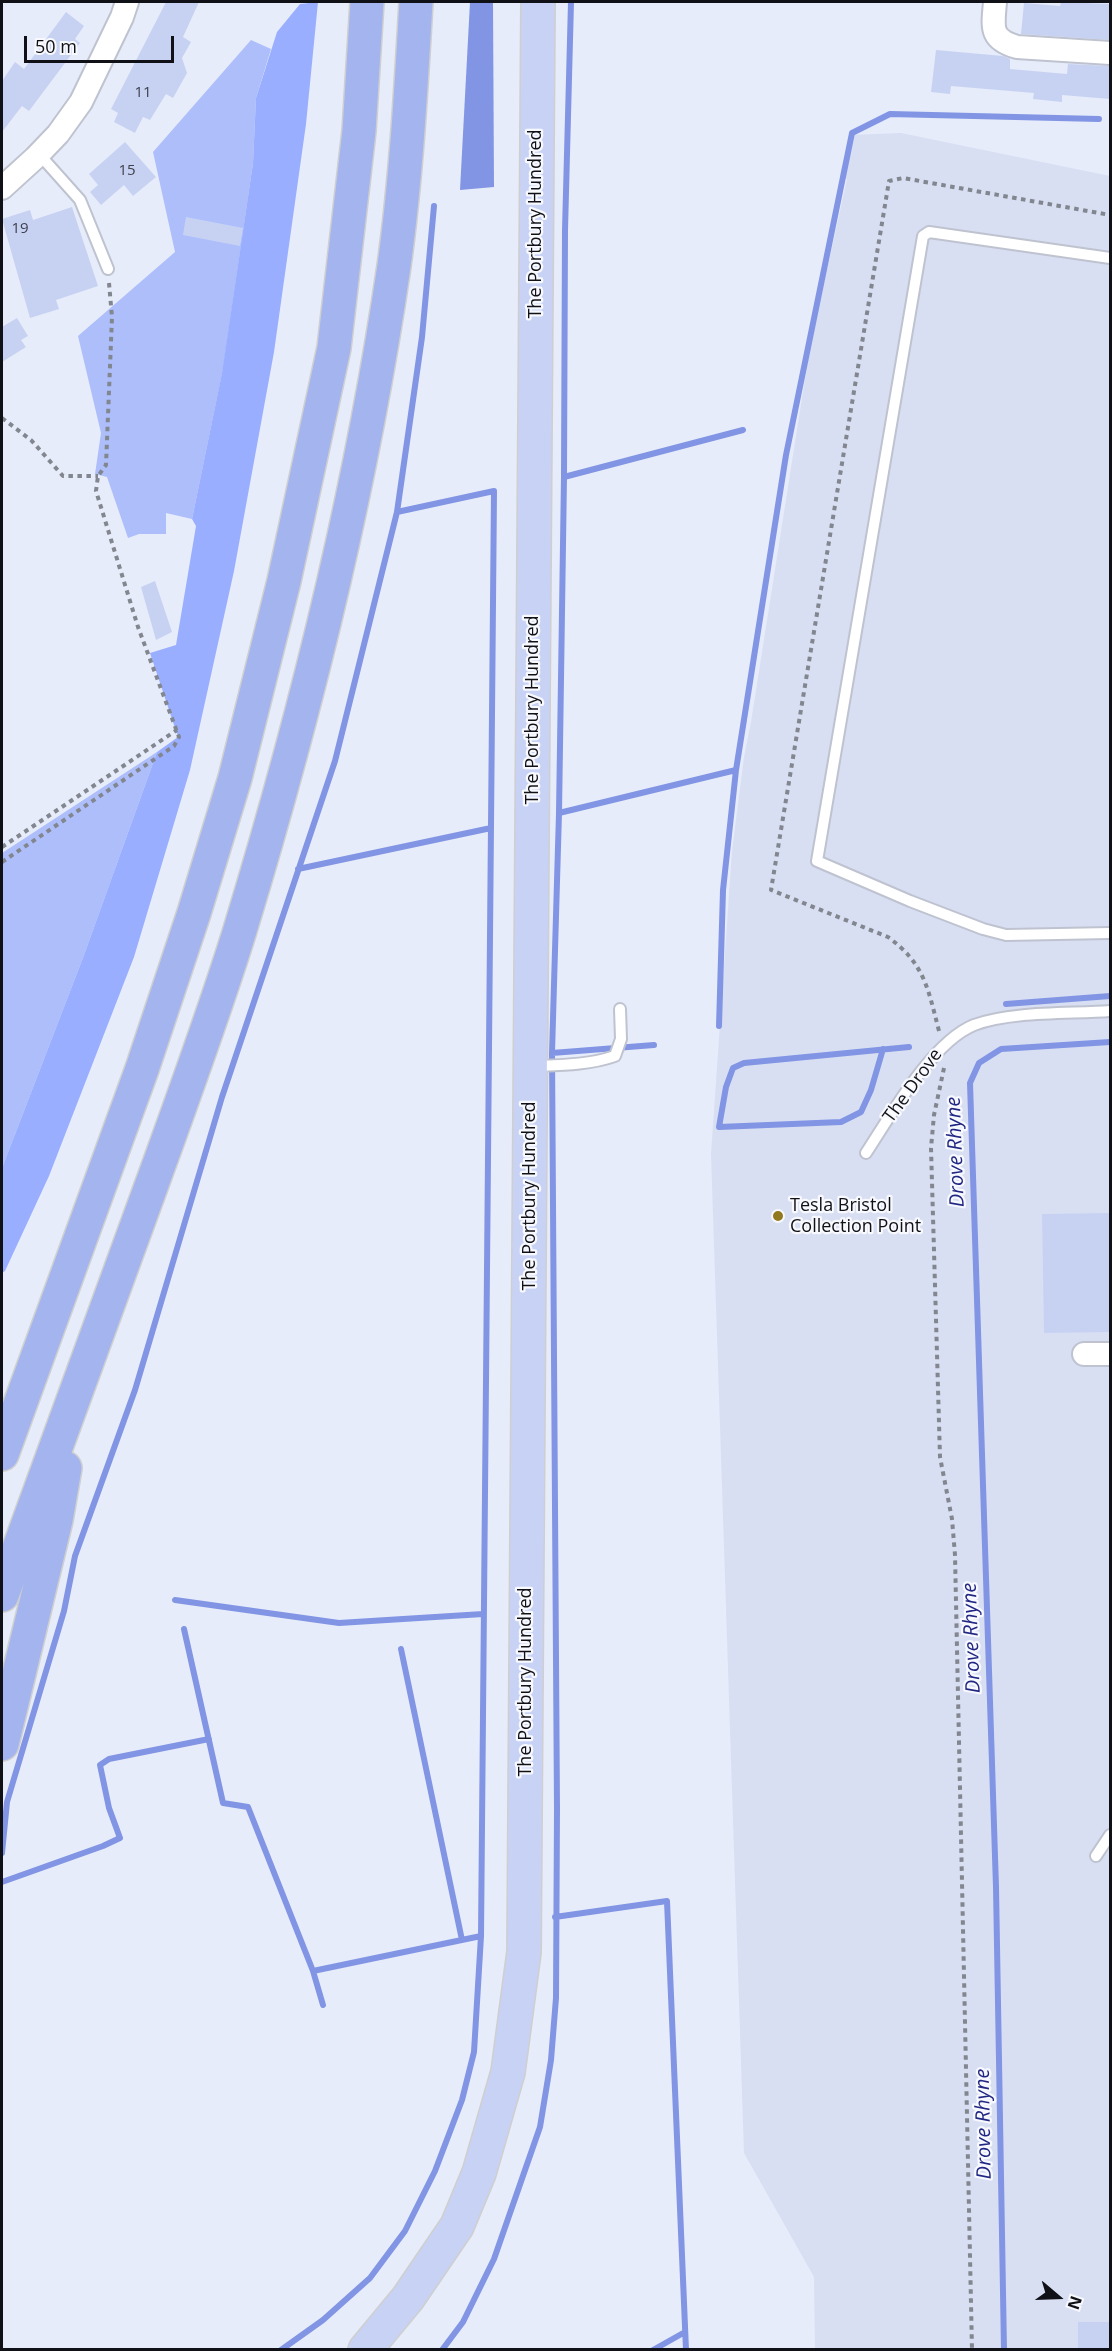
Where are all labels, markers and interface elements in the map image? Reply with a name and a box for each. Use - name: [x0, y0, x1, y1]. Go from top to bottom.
- scale bar: [27, 24, 177, 62]
- text: 50 m: [35, 34, 77, 58]
- house number: 11: [134, 84, 152, 102]
- street label: The Portbury Hundred: [525, 129, 547, 319]
- house number: 15: [118, 162, 136, 180]
- house number: 19: [11, 220, 29, 238]
- street label: The Portbury Hundred: [522, 615, 544, 805]
- street label: The Drove: [879, 1045, 947, 1127]
- water label: Drove Rhyne: [942, 1096, 970, 1208]
- street label: The Portbury Hundred: [519, 1101, 541, 1291]
- place label: Tesla Bristol Collection Point: [790, 1195, 921, 1238]
- marker: Tesla Bristol Collection Point: [771, 1209, 785, 1223]
- water label: Drove Rhyne: [958, 1582, 986, 1694]
- street label: The Portbury Hundred: [515, 1587, 537, 1777]
- water label: Drove Rhyne: [971, 2069, 997, 2179]
- north arrow: [1028, 2267, 1088, 2327]
- text: N: [1063, 2293, 1088, 2313]

